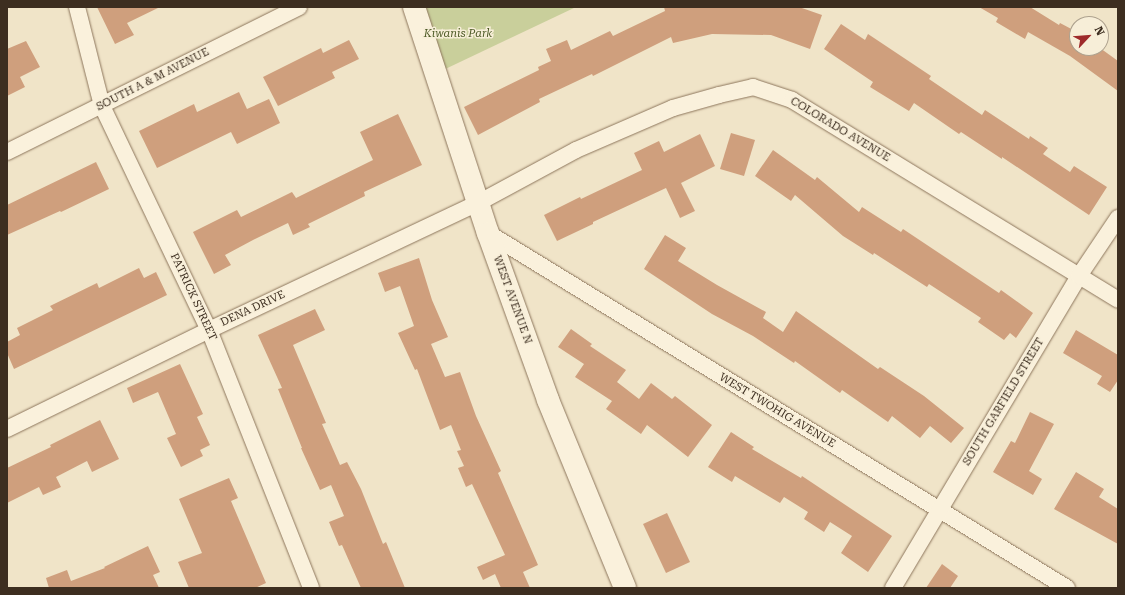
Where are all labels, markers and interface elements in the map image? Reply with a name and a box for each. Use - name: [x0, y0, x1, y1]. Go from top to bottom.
- north arrow: [1069, 16, 1109, 56]
- text: N: [1092, 24, 1107, 38]
- park label: Kiwanis Park: [424, 27, 492, 41]
- street label: SOUTH A & M AVENUE: [94, 46, 212, 114]
- street label: COLORADO AVENUE: [788, 95, 892, 165]
- street label: PATRICK STREET: [167, 251, 219, 343]
- street label: WEST AVENUE N: [490, 254, 534, 346]
- street label: DENA DRIVE: [219, 288, 287, 330]
- street label: SOUTH GARFIELD STREET: [961, 336, 1047, 468]
- street label: WEST TWOHIG AVENUE: [716, 371, 838, 451]

